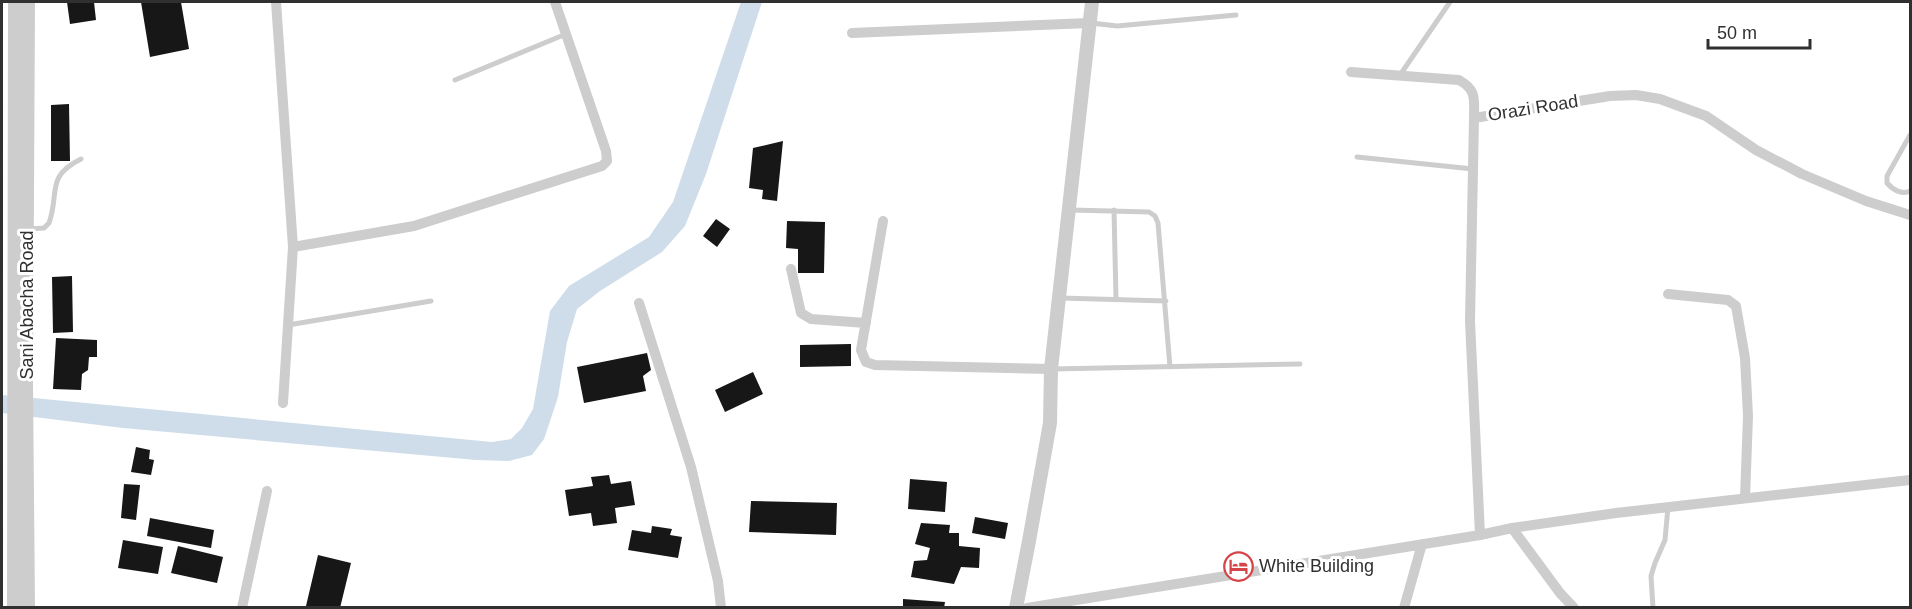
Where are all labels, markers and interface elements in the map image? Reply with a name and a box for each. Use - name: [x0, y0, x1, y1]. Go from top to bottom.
- scale bar: [1708, 12, 1810, 50]
- text: 50 m: [1717, 23, 1757, 43]
- street label: Orazi Road: [1486, 91, 1580, 125]
- street label: Sani Abacha Road: [17, 230, 37, 380]
- hotel icon: White Building: [1222, 550, 1254, 582]
- place label: White Building: [1259, 556, 1374, 576]

